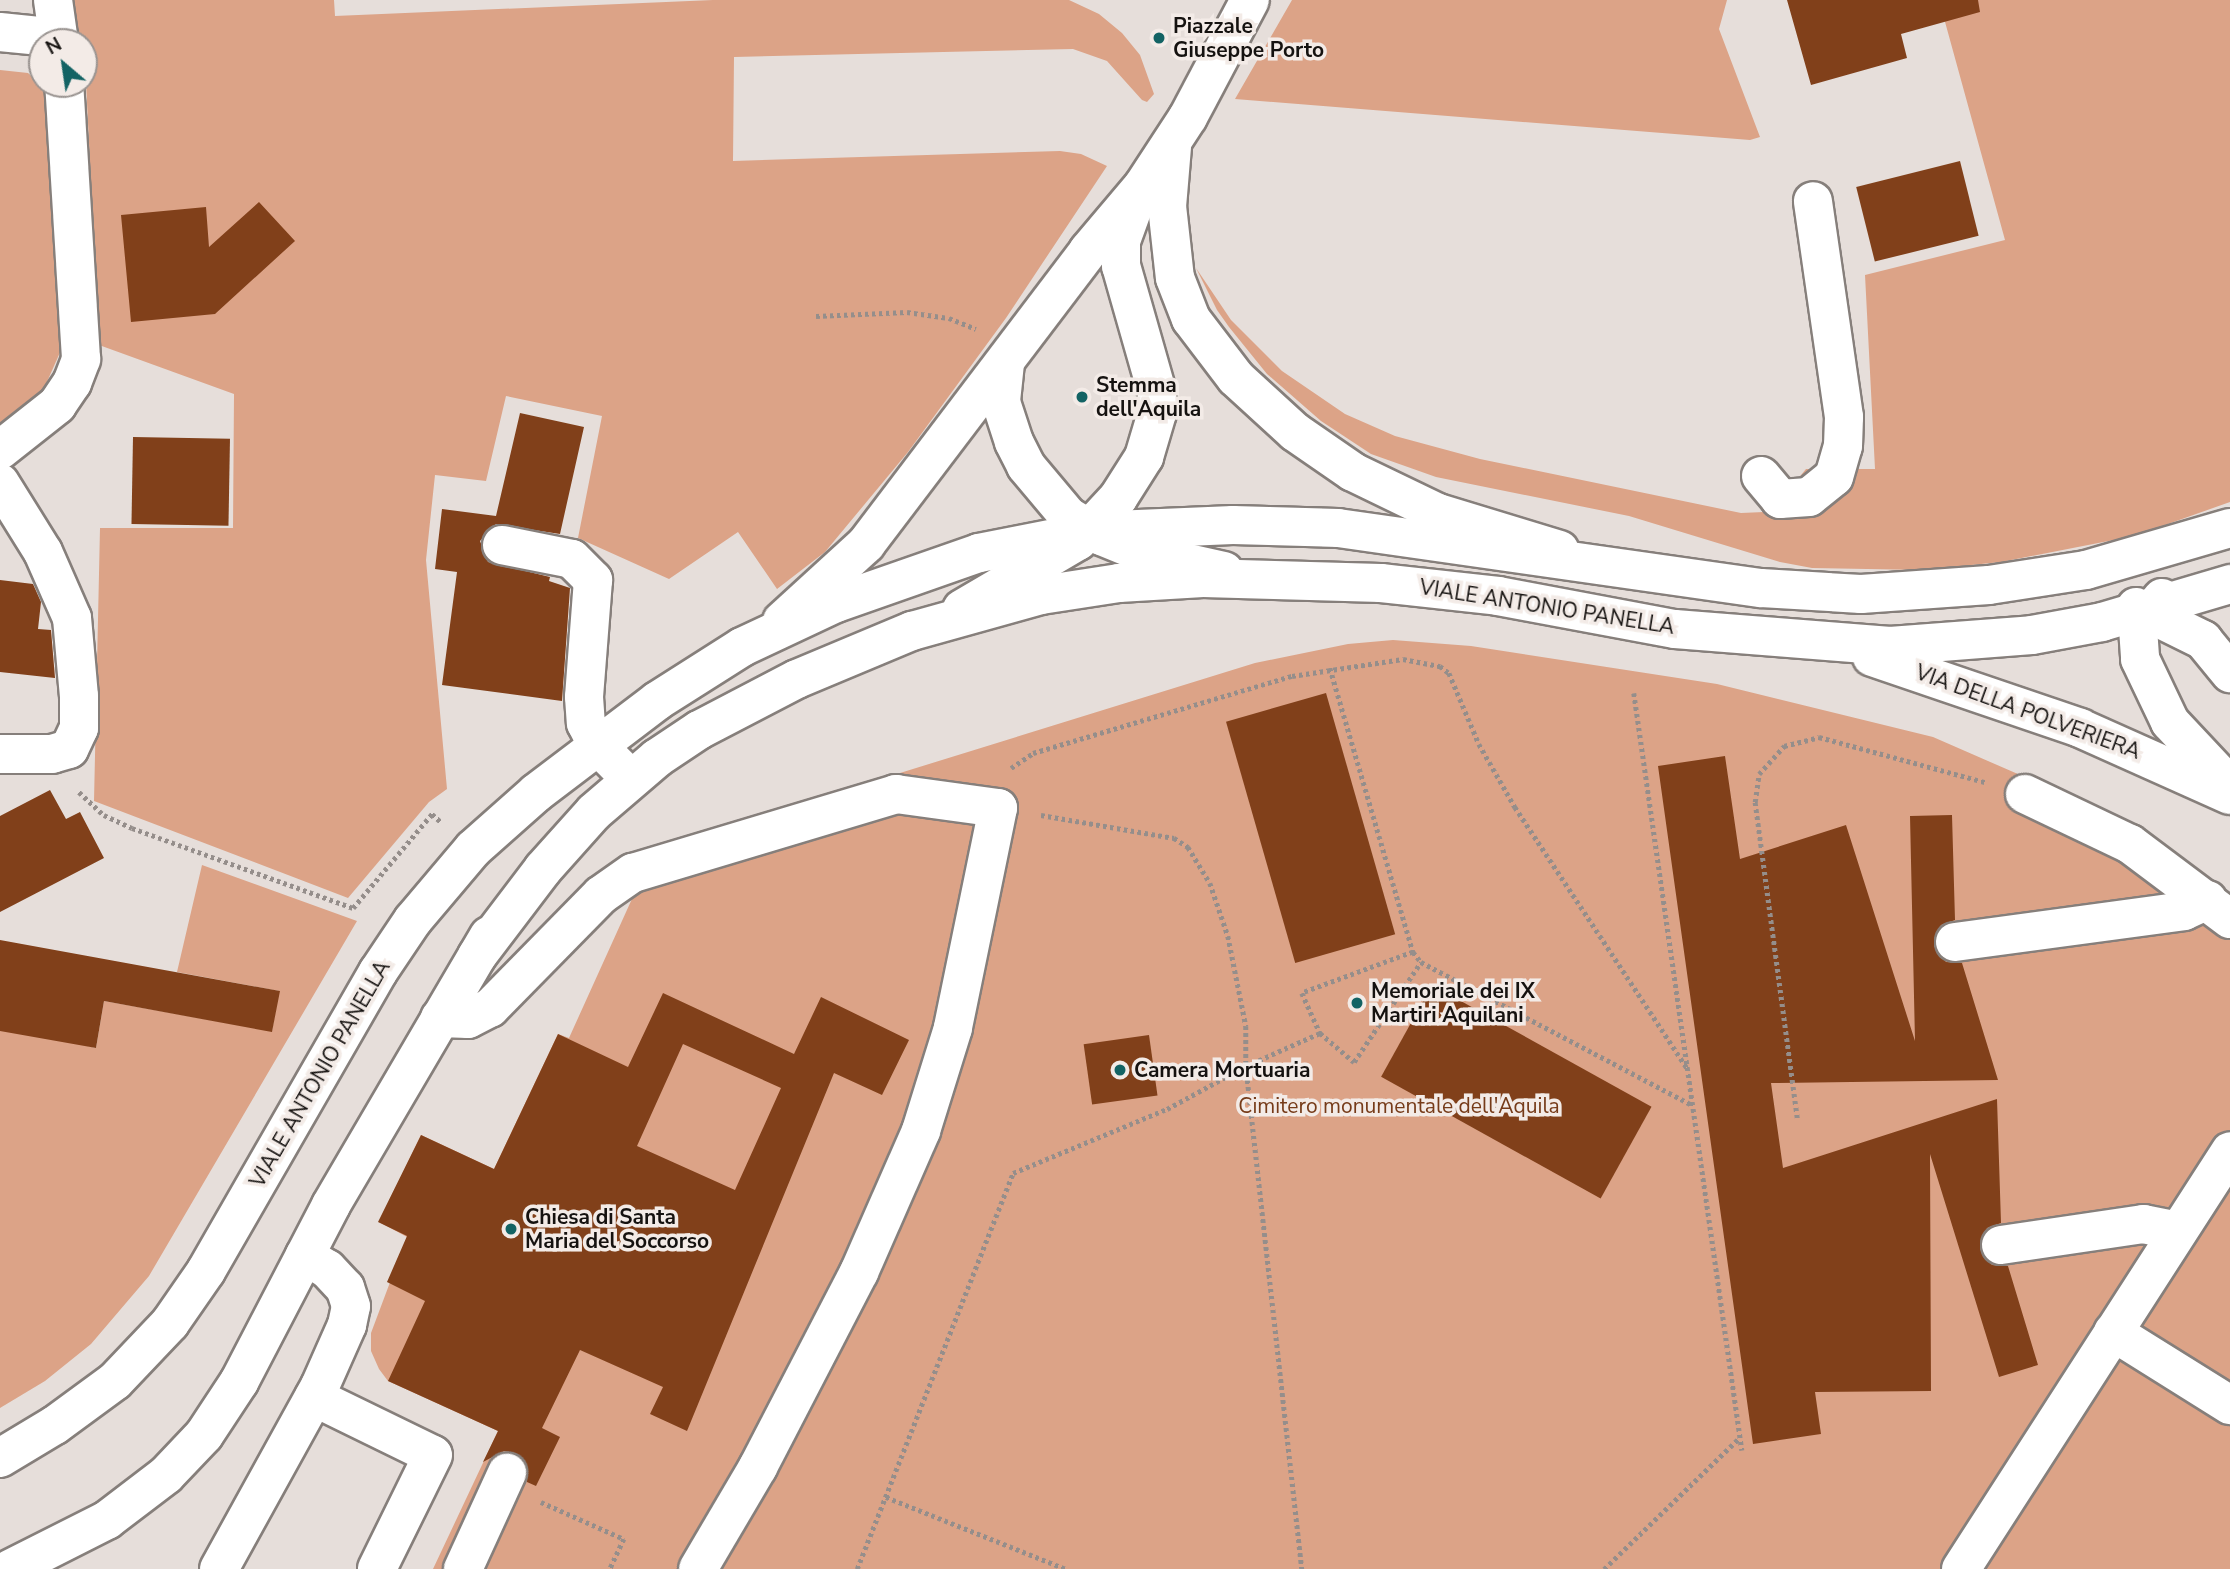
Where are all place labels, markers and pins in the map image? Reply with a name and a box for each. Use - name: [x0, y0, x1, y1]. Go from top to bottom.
- place label: Piazzale Giuseppe Porto: [1173, 13, 1324, 63]
- marker: Piazzale Giuseppe Porto: [1151, 30, 1167, 46]
- place label: Stemma dell'Aquila: [1096, 372, 1201, 422]
- marker: Stemma dell'Aquila: [1074, 389, 1090, 405]
- place label: Memoriale dei IX Martiri Aquilani: [1371, 978, 1535, 1028]
- marker: Memoriale dei IX Martiri Aquilani: [1349, 995, 1365, 1011]
- place label: Camera Mortuaria: [1134, 1057, 1310, 1083]
- marker: Camera Mortuaria: [1112, 1062, 1128, 1078]
- place label: Chiesa di Santa Maria del Soccorso: [525, 1204, 709, 1254]
- marker: Chiesa di Santa Maria del Soccorso: [503, 1221, 519, 1237]

